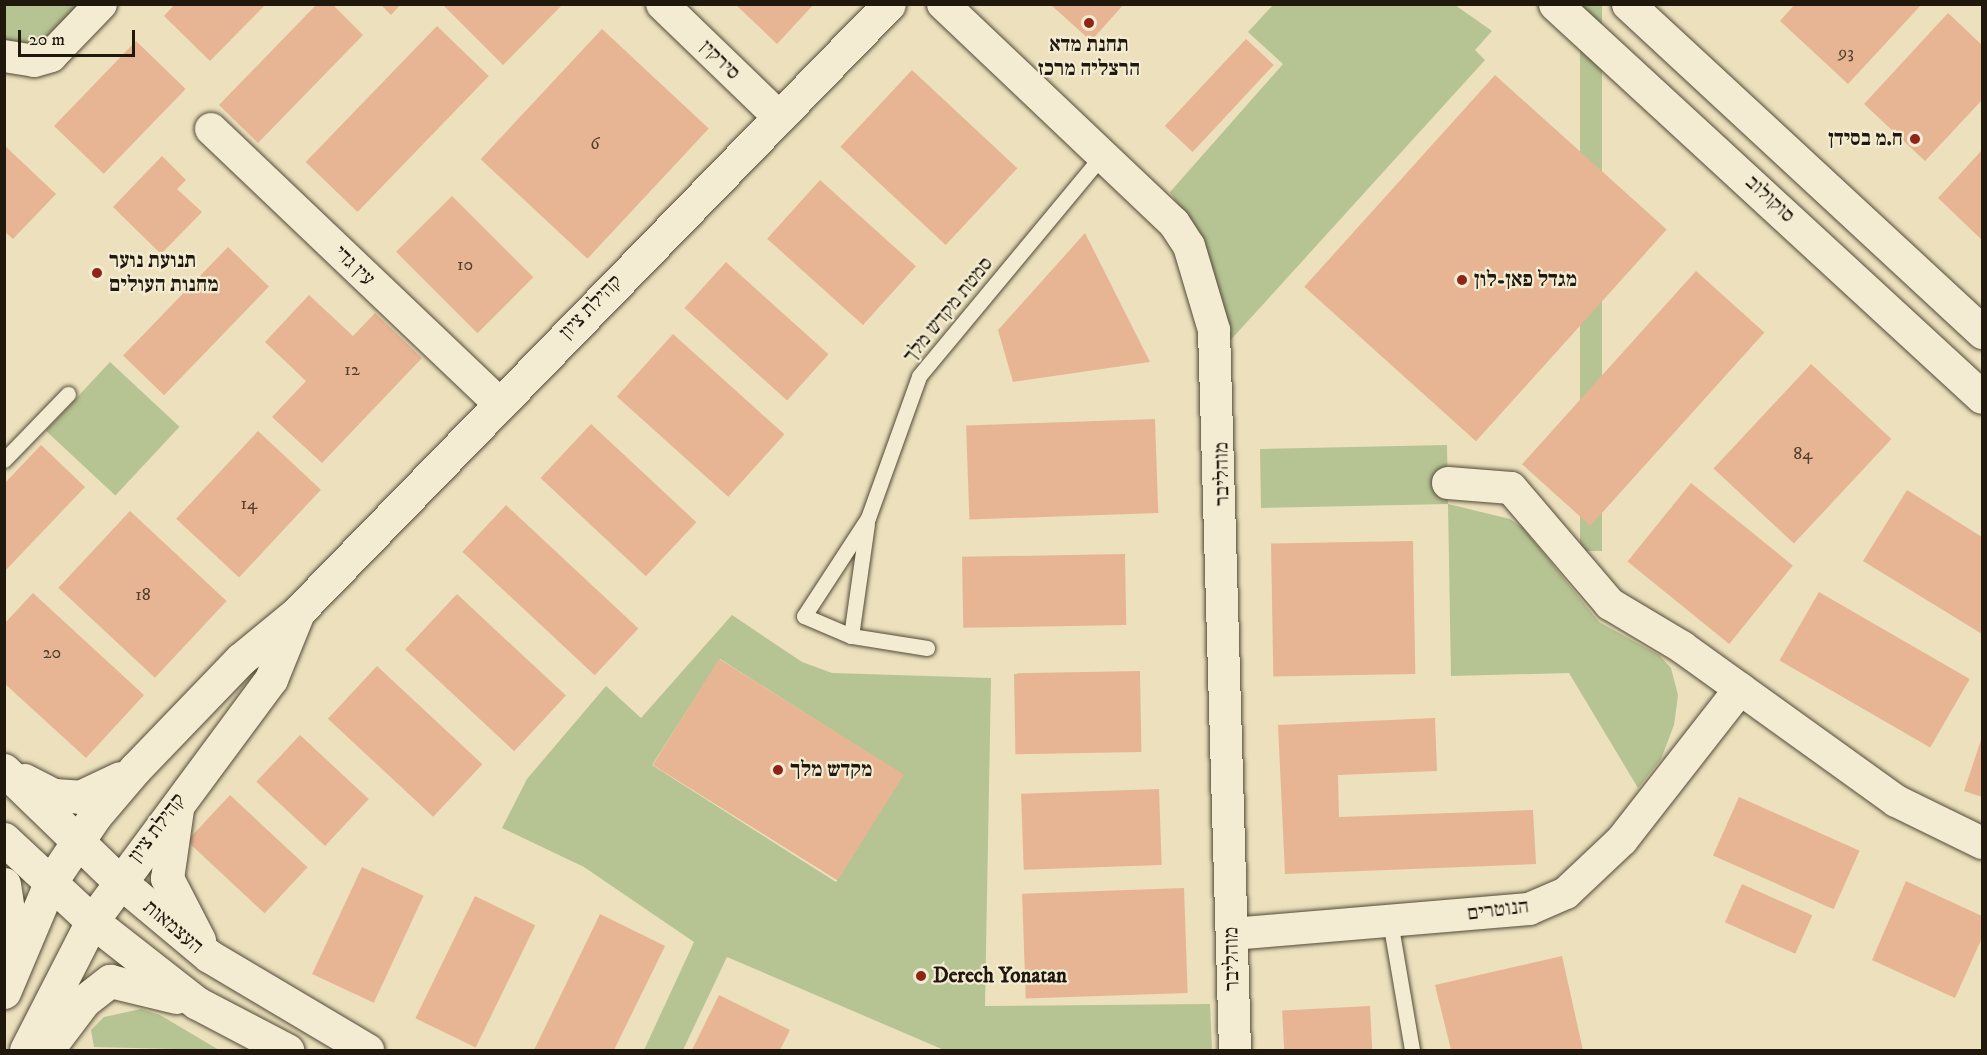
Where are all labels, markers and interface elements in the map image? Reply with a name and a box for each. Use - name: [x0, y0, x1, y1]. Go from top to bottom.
- marker: תחנת מדא הרצליה מרכז: [1082, 16, 1096, 30]
- scale bar: [21, 18, 138, 56]
- text: 20 m: [29, 29, 65, 51]
- place label: תחנת מדא הרצליה מרכז: [1038, 32, 1140, 82]
- street label: סירקין: [694, 35, 746, 85]
- house number: 93: [1838, 42, 1854, 64]
- place label: ח.מ בסידן: [1828, 126, 1903, 152]
- marker: ח.מ בסידן: [1908, 132, 1922, 146]
- house number: 6: [590, 133, 600, 155]
- street label: סוקולוב: [1740, 170, 1800, 228]
- street label: עין גדי: [328, 240, 380, 292]
- place label: תנועת נוער מחנות העולים: [109, 248, 219, 298]
- street label: סמטת מקדש מלך: [897, 252, 999, 368]
- house number: 10: [457, 254, 473, 276]
- marker: תנועת נוער מחנות העולים: [90, 266, 104, 280]
- place label: מגדל פאן-לון: [1474, 267, 1577, 293]
- street label: קהילת ציון: [554, 269, 628, 345]
- marker: מגדל פאן-לון: [1455, 273, 1469, 287]
- house number: 12: [344, 359, 360, 381]
- street label: מוהליבר: [1209, 442, 1235, 506]
- house number: 84: [1793, 443, 1813, 465]
- house number: 14: [241, 493, 257, 515]
- house number: 18: [135, 584, 151, 606]
- house number: 20: [43, 642, 61, 664]
- place label: מקדש מלך: [790, 757, 872, 783]
- marker: מקדש מלך: [771, 763, 785, 777]
- street label: קהילת ציון: [123, 788, 191, 868]
- street label: הנוטרים: [1466, 894, 1530, 926]
- street label: העצמאות: [138, 895, 208, 959]
- street label: מוהליבר: [1219, 927, 1245, 991]
- place label: Derech Yonatan: [933, 963, 1067, 989]
- marker: Derech Yonatan: [914, 969, 928, 983]

